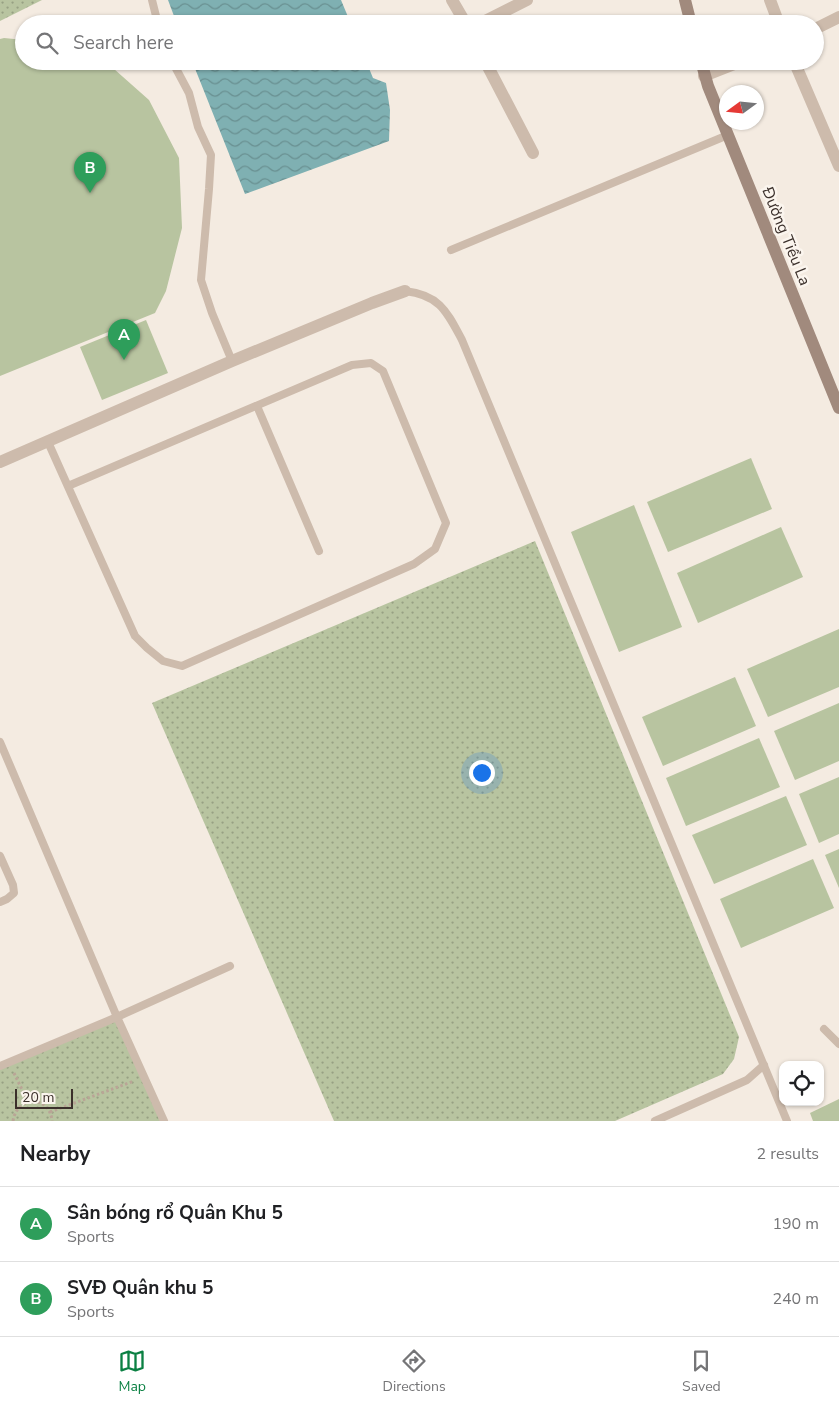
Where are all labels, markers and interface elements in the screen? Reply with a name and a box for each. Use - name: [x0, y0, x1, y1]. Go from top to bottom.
- search box: [15, 15, 824, 70]
- icon: search: [33, 29, 61, 57]
- text: Search here: [73, 30, 174, 56]
- north arrow: [719, 85, 764, 130]
- pin: B: [74, 152, 106, 193]
- street label: Đường Tiểu La: [756, 183, 816, 289]
- pin: A: [108, 319, 140, 360]
- your location: [469, 760, 495, 786]
- map controls: [779, 1061, 824, 1106]
- button: locate: [779, 1061, 824, 1106]
- scale bar: [15, 1086, 72, 1109]
- text: 20 m: [22, 1088, 54, 1107]
- text: Nearby: [20, 1140, 90, 1168]
- text: 2 results: [757, 1143, 819, 1165]
- text: Sân bóng rổ Quân Khu 5: [67, 1200, 283, 1226]
- text: A: [30, 1213, 42, 1235]
- text: 190 m: [772, 1213, 819, 1235]
- text: Sports: [67, 1226, 115, 1248]
- text: SVĐ Quân khu 5: [67, 1275, 213, 1301]
- text: B: [30, 1288, 42, 1310]
- text: 240 m: [772, 1288, 819, 1310]
- text: Sports: [67, 1301, 115, 1323]
- tab: Map: [118, 1347, 146, 1396]
- tab: Directions: [383, 1347, 446, 1396]
- tab: Saved: [682, 1347, 721, 1396]

